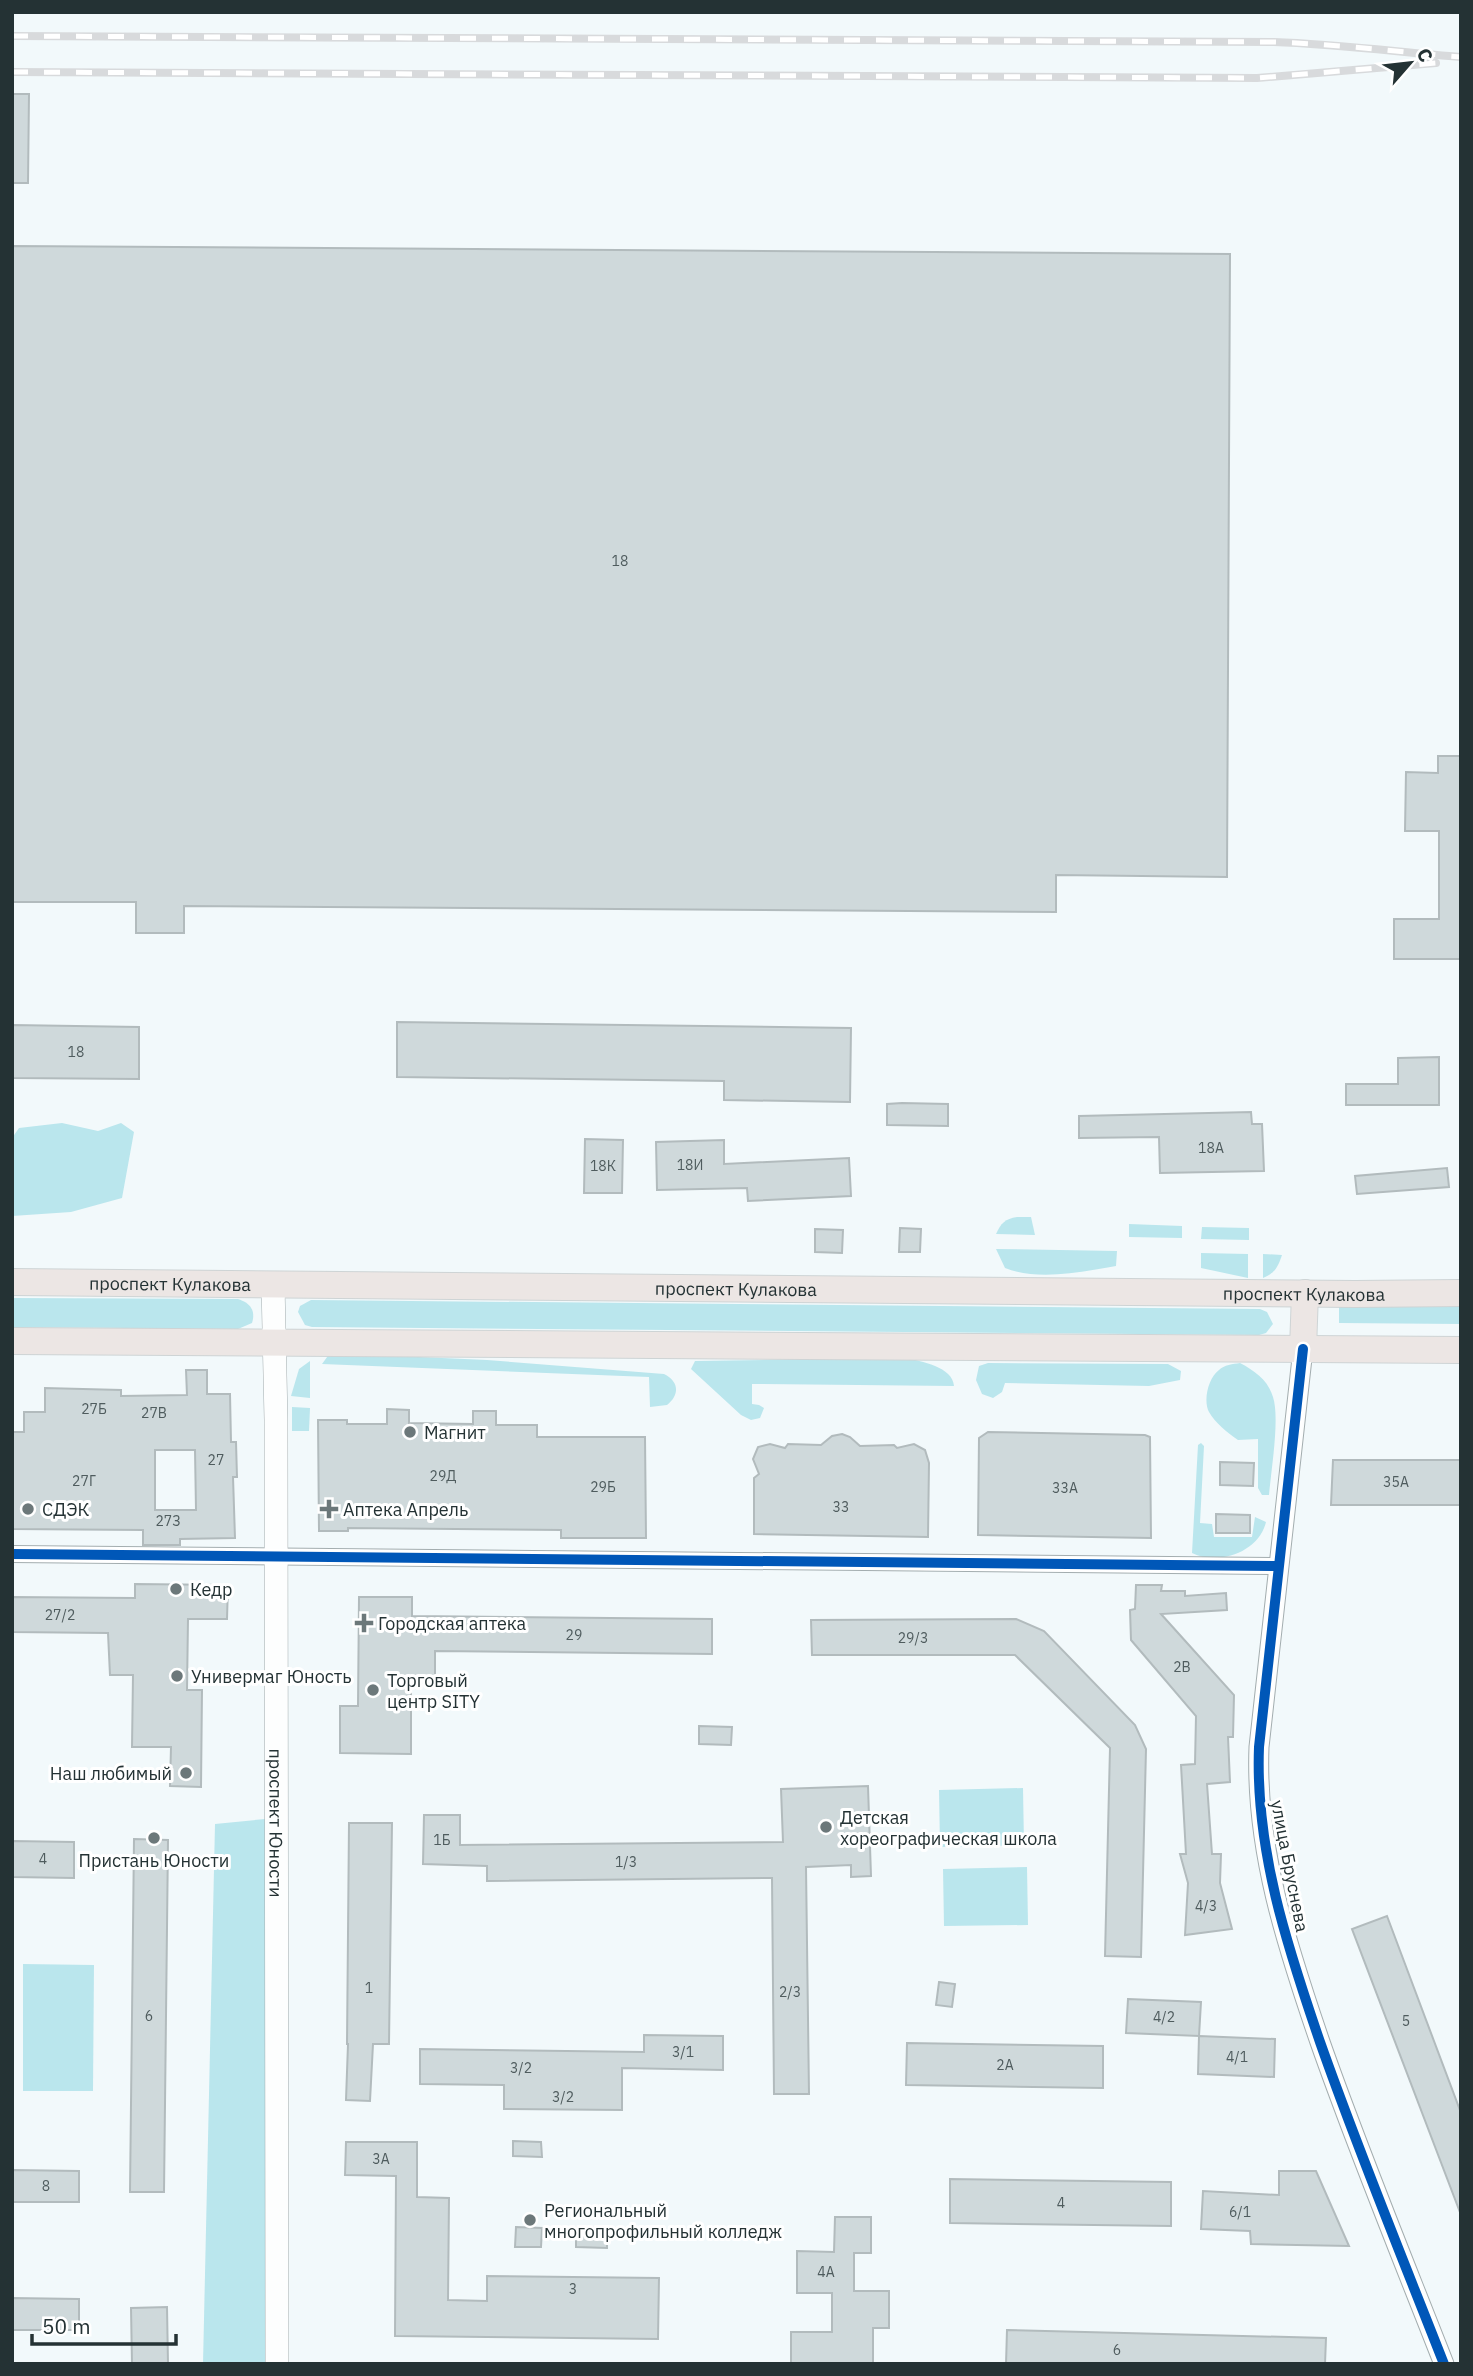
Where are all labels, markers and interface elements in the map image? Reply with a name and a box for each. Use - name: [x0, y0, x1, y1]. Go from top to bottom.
- north arrow: [1375, 28, 1445, 98]
- text: С: [1412, 44, 1439, 66]
- house number: 18: [612, 552, 628, 570]
- house number: 18: [68, 1043, 84, 1061]
- house number: 18А: [1198, 1139, 1224, 1157]
- house number: 18И: [677, 1156, 703, 1174]
- house number: 18К: [590, 1157, 616, 1175]
- street label: проспект Кулакова: [89, 1271, 252, 1296]
- street label: проспект Кулакова: [655, 1276, 817, 1301]
- street label: проспект Кулакова: [1223, 1281, 1385, 1306]
- house number: 27Б: [81, 1400, 107, 1418]
- house number: 27В: [141, 1404, 167, 1422]
- place label: Магнит: [424, 1421, 486, 1444]
- marker: Магнит: [402, 1424, 418, 1440]
- house number: 27: [208, 1451, 224, 1469]
- house number: 29Д: [430, 1467, 456, 1485]
- house number: 27Г: [72, 1472, 96, 1490]
- house number: 35А: [1383, 1473, 1409, 1491]
- house number: 29Б: [590, 1478, 616, 1496]
- house number: 33А: [1052, 1479, 1078, 1497]
- place label: СДЭК: [42, 1498, 90, 1521]
- place label: Аптека Апрель: [343, 1498, 468, 1521]
- house number: 33: [833, 1498, 849, 1516]
- marker: СДЭК: [20, 1501, 36, 1517]
- marker: Аптека Апрель: [321, 1501, 337, 1517]
- house number: 27З: [155, 1512, 181, 1530]
- place label: Кедр: [190, 1578, 233, 1601]
- marker: Кедр: [168, 1581, 184, 1597]
- house number: 27/2: [45, 1606, 75, 1624]
- place label: Городская аптека: [378, 1612, 527, 1635]
- marker: Городская аптека: [356, 1615, 372, 1631]
- house number: 29: [566, 1626, 582, 1644]
- house number: 29/3: [898, 1629, 928, 1647]
- house number: 2В: [1173, 1658, 1191, 1676]
- place label: Универмаг Юность: [191, 1665, 352, 1688]
- marker: Универмаг Юность: [169, 1668, 185, 1684]
- place label: Торговый центр SITY: [387, 1669, 480, 1713]
- marker: Торговый центр SITY: [365, 1682, 381, 1698]
- street label: проспект Юности: [265, 1748, 288, 1897]
- place label: Наш любимый: [50, 1762, 172, 1785]
- marker: Наш любимый: [178, 1765, 194, 1781]
- street label: улица Бруснева: [1266, 1798, 1314, 1934]
- place label: Детская хореографическая школа: [840, 1806, 1057, 1850]
- marker: Детская хореографическая школа: [818, 1819, 834, 1835]
- marker: Пристань Юности: [146, 1830, 162, 1846]
- house number: 1Б: [433, 1831, 451, 1849]
- place label: Пристань Юности: [79, 1849, 229, 1872]
- house number: 4: [39, 1850, 47, 1868]
- house number: 1/3: [615, 1853, 637, 1871]
- house number: 4/3: [1195, 1897, 1217, 1915]
- house number: 1: [365, 1979, 373, 1997]
- house number: 2/3: [779, 1983, 801, 2001]
- house number: 6: [145, 2007, 153, 2025]
- house number: 4/2: [1153, 2008, 1175, 2026]
- house number: 5: [1402, 2012, 1410, 2030]
- house number: 3/1: [672, 2043, 694, 2061]
- house number: 4/1: [1226, 2048, 1248, 2066]
- house number: 2А: [996, 2056, 1014, 2074]
- house number: 3/2: [510, 2059, 532, 2077]
- house number: 3/2: [552, 2088, 574, 2106]
- house number: 3А: [372, 2150, 390, 2168]
- house number: 8: [42, 2177, 50, 2195]
- house number: 4: [1057, 2194, 1065, 2212]
- place label: Региональный многопрофильный колледж: [544, 2199, 782, 2243]
- house number: 6/1: [1229, 2203, 1251, 2221]
- marker: Региональный многопрофильный колледж: [522, 2212, 538, 2228]
- house number: 4А: [817, 2263, 835, 2281]
- house number: 3: [569, 2280, 577, 2298]
- scale bar: [32, 2302, 175, 2346]
- text: 50 m: [42, 2312, 91, 2340]
- house number: 6: [1113, 2341, 1121, 2359]

